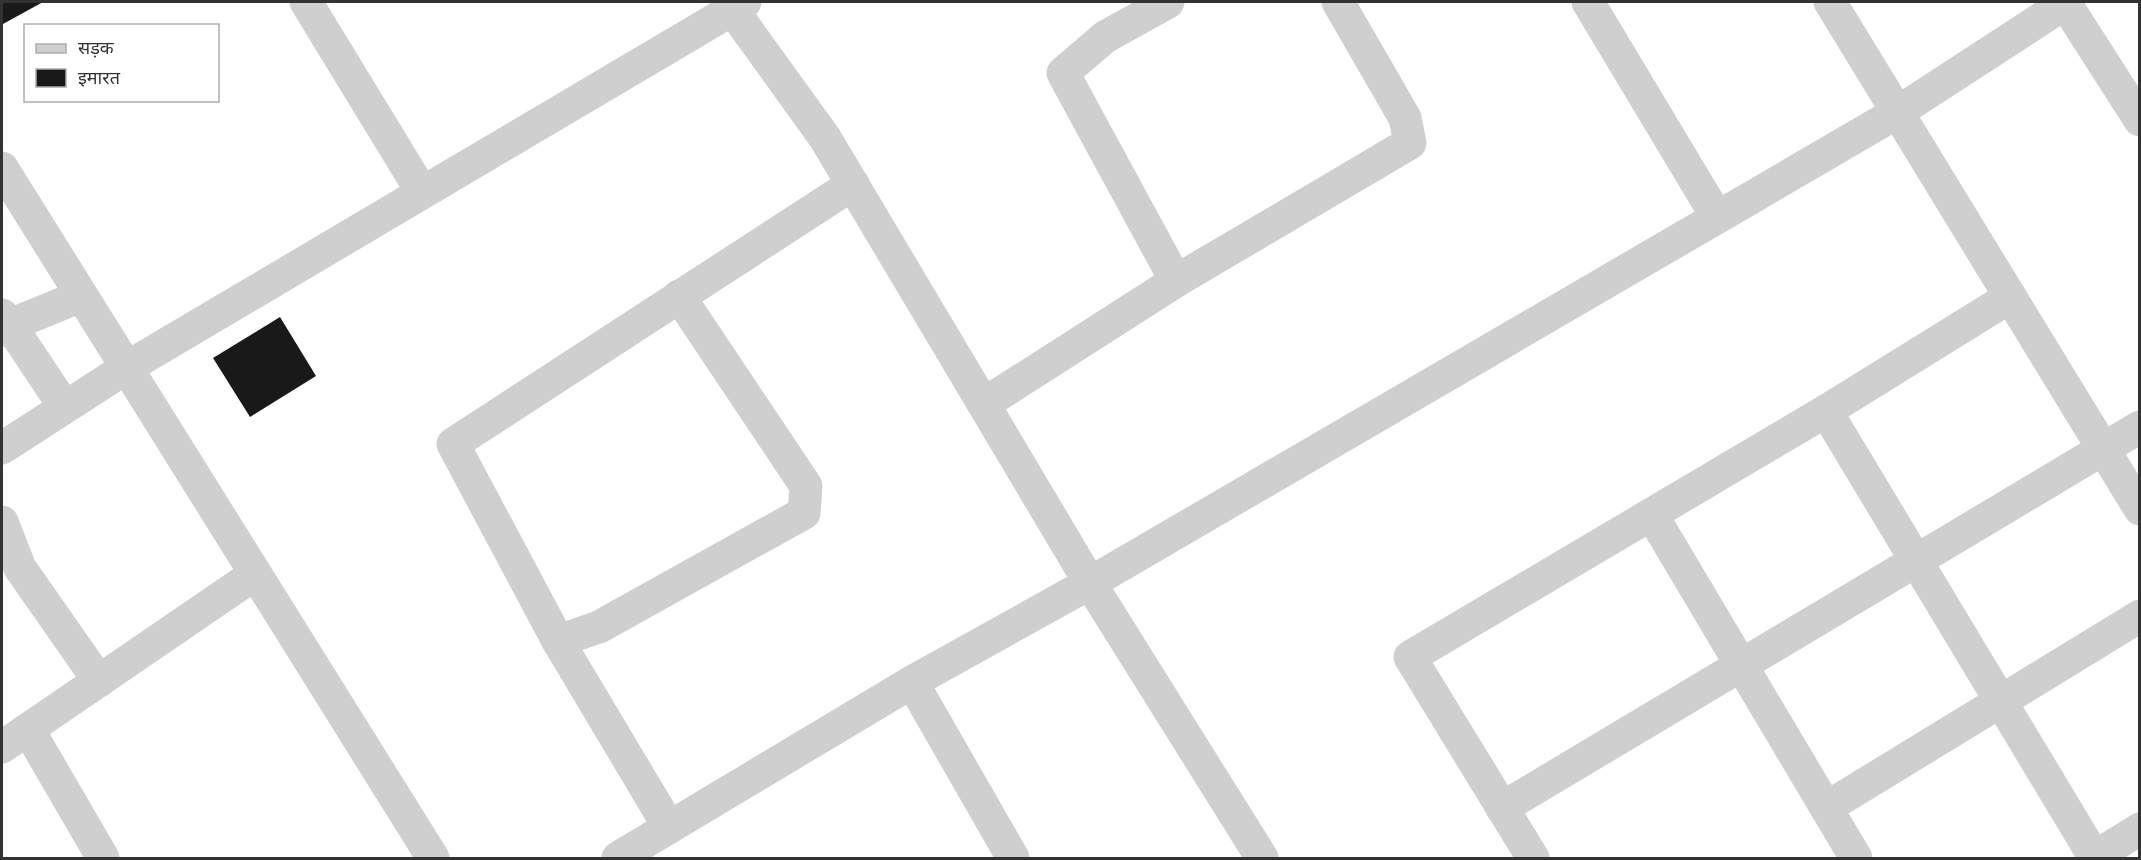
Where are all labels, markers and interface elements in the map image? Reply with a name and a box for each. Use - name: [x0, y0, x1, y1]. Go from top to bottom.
- legend: [24, 24, 219, 102]
- text: सड़क: [78, 36, 115, 58]
- text: इमारत: [78, 66, 121, 88]

